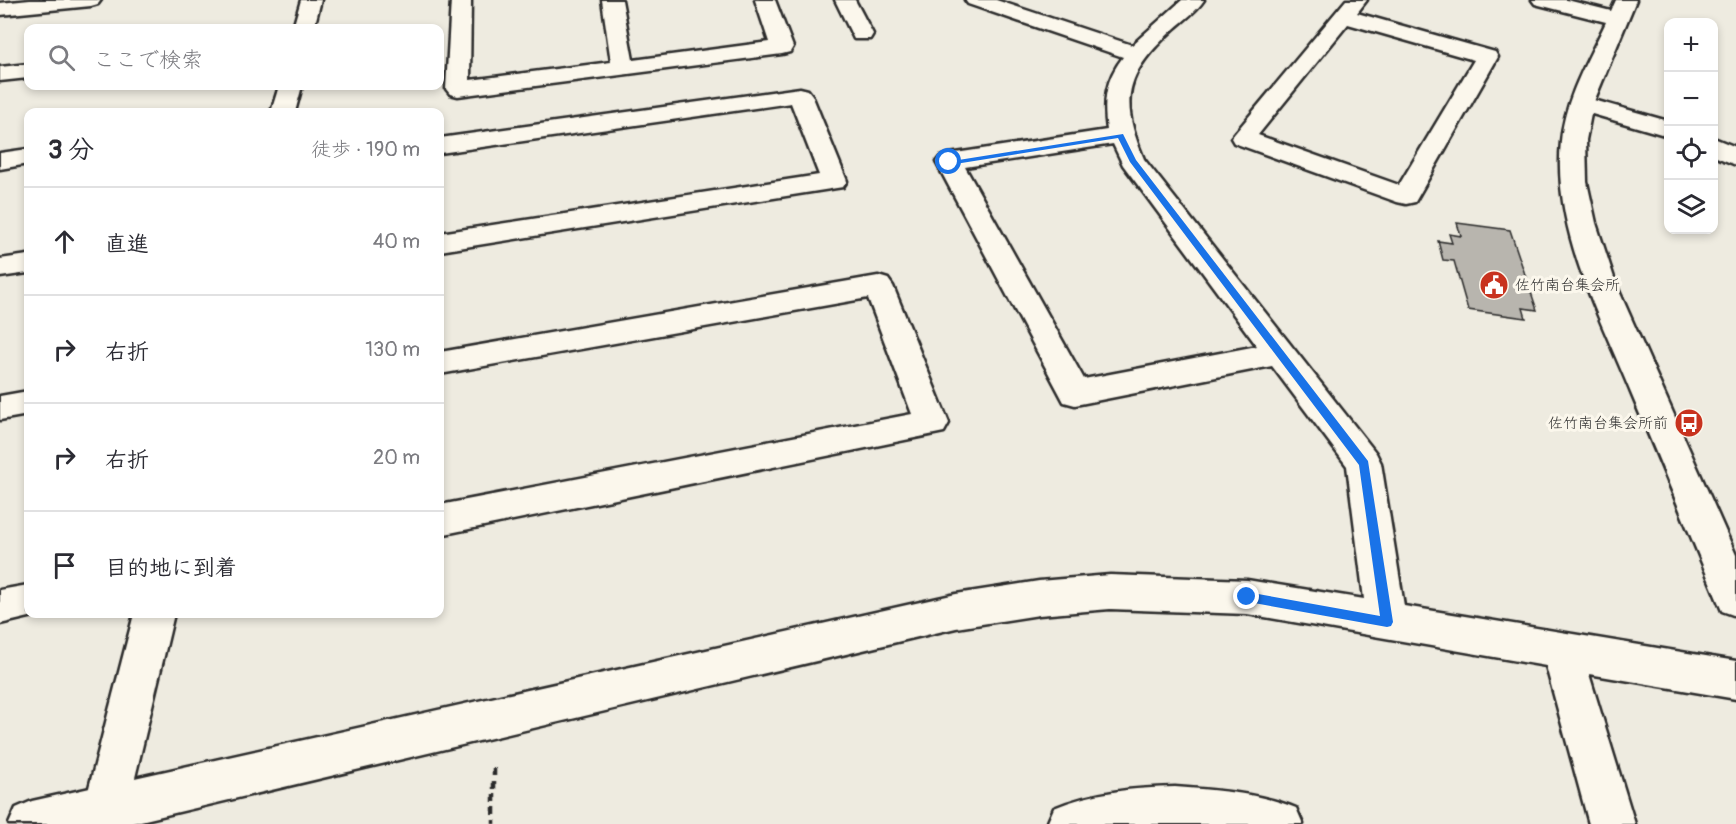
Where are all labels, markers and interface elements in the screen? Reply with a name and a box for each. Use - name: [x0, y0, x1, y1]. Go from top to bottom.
- map controls: [1664, 18, 1718, 234]
- button: +: [1664, 18, 1718, 72]
- search box: [24, 24, 444, 90]
- icon: search: [45, 41, 78, 74]
- text: ここで検索: [93, 46, 203, 74]
- button: −: [1664, 72, 1718, 126]
- button: locate: [1664, 126, 1718, 180]
- text: 3 分: [48, 134, 94, 166]
- text: 徒歩 · 190 m: [311, 137, 420, 162]
- route start: [935, 148, 961, 174]
- button: layers: [1664, 180, 1718, 234]
- icon: ahead: [48, 225, 81, 258]
- text: 40 m: [373, 229, 420, 254]
- text: 直進: [105, 230, 149, 258]
- public building icon: 佐竹南台集会所: [1478, 269, 1510, 301]
- place label: 佐竹南台集会所: [1515, 276, 1620, 295]
- icon: right: [48, 333, 81, 366]
- text: 130 m: [365, 337, 420, 362]
- text: 右折: [105, 338, 149, 366]
- bus stop icon: 佐竹南台集会所前: [1673, 407, 1705, 439]
- place label: 佐竹南台集会所前: [1548, 414, 1668, 433]
- icon: right: [48, 441, 81, 474]
- text: 20 m: [373, 445, 420, 470]
- text: 右折: [105, 446, 149, 474]
- icon: arrive: [48, 549, 81, 582]
- text: 目的地に到着: [105, 554, 237, 582]
- route end: [1233, 583, 1259, 609]

